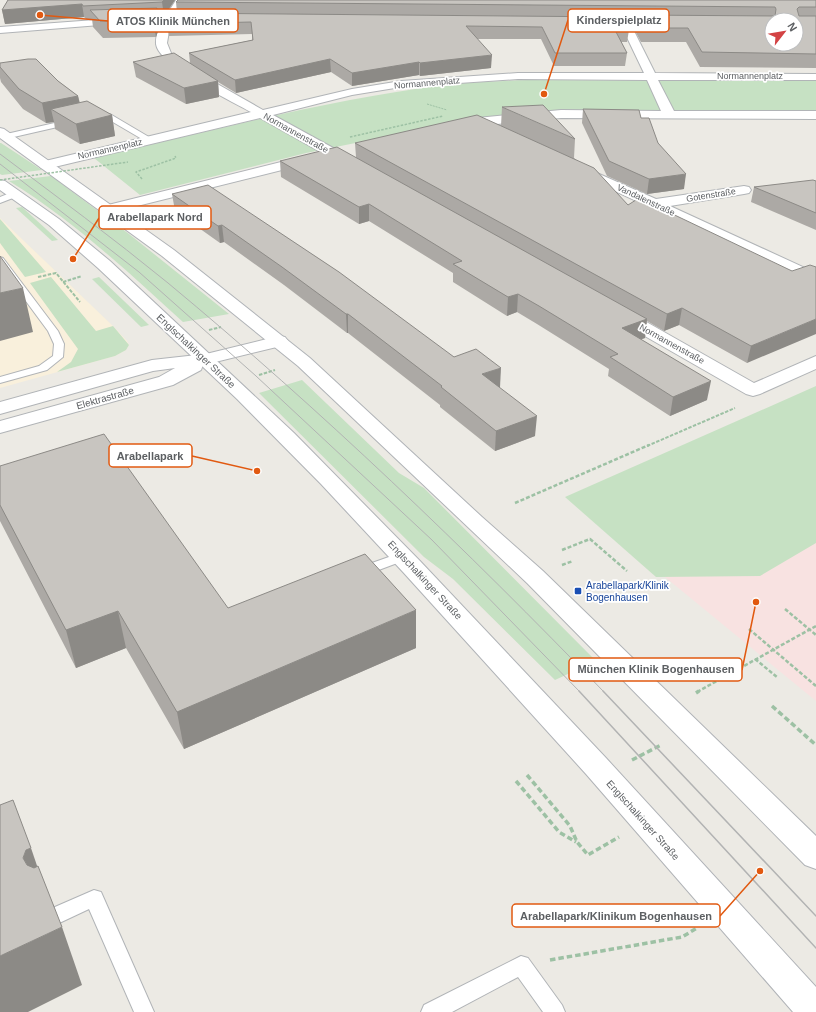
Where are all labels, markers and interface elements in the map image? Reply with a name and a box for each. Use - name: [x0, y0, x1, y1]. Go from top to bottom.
- callout: ATOS Klinik München: [108, 9, 238, 32]
- callout: Kinderspielplatz: [568, 9, 669, 32]
- north arrow: [764, 12, 804, 52]
- text: Kinderspielplatz: [577, 14, 662, 26]
- text: ATOS Klinik München: [116, 15, 230, 27]
- text: N: [785, 20, 800, 33]
- street label: Normannenplatz: [717, 71, 784, 81]
- street label: Normannenplatz: [394, 75, 461, 91]
- street label: Normannenstraße: [262, 111, 330, 155]
- street label: Normannenplatz: [77, 137, 144, 161]
- street label: Vandalenstraße: [615, 182, 677, 218]
- street label: Gotenstraße: [686, 186, 736, 204]
- callout: Arabellapark Nord: [99, 206, 211, 229]
- text: Arabellapark Nord: [107, 211, 203, 223]
- street label: Englschalkinger Straße: [154, 312, 238, 391]
- street label: Normannenstraße: [638, 322, 706, 366]
- street label: Elektrastraße: [75, 384, 136, 411]
- callout: Arabellapark: [109, 444, 192, 467]
- text: Arabellapark: [117, 450, 184, 462]
- street label: Englschalkinger Straße: [386, 538, 465, 622]
- place label: Arabellapark/Klinik Bogenhausen: [586, 580, 670, 603]
- marker: Arabellapark/Klinik Bogenhausen: [573, 586, 583, 596]
- callout: München Klinik Bogenhausen: [569, 658, 742, 681]
- text: München Klinik Bogenhausen: [577, 663, 735, 675]
- street label: Englschalkinger Straße: [604, 778, 682, 862]
- callout: Arabellapark/Klinikum Bogenhausen: [512, 904, 720, 927]
- text: Arabellapark/Klinikum Bogenhausen: [520, 910, 712, 922]

